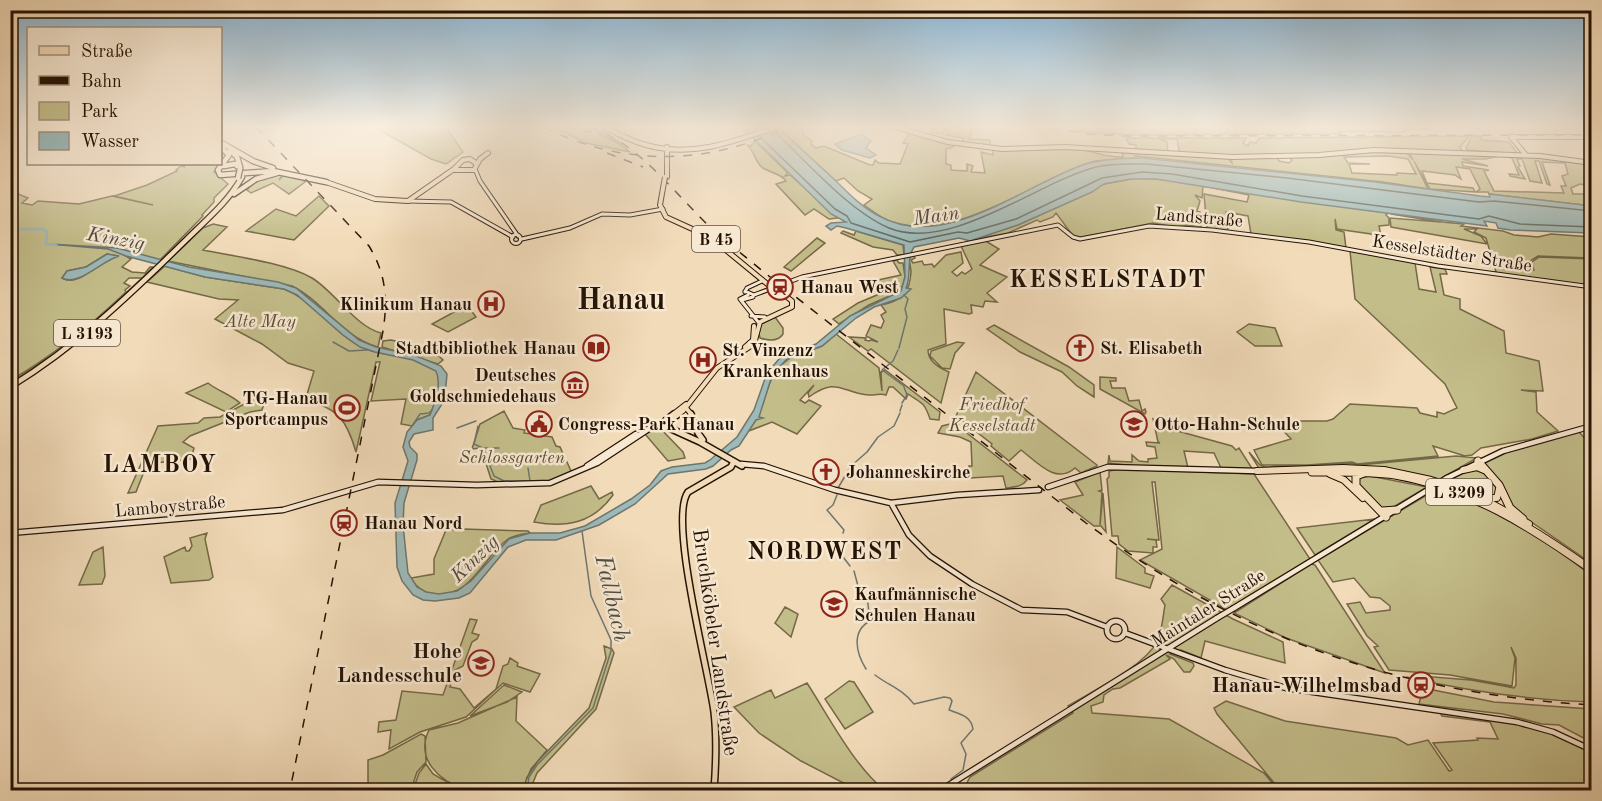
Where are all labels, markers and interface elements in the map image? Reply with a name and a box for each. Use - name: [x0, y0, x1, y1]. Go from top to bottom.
- legend: [27, 27, 222, 165]
- text: Straße: [81, 43, 132, 61]
- text: Bahn: [81, 73, 122, 91]
- text: Park: [81, 103, 118, 121]
- text: Wasser: [81, 133, 140, 151]
- water label: Main: [911, 204, 961, 230]
- street label: Landstraße: [1154, 205, 1244, 231]
- water label: Kinzig: [84, 225, 146, 255]
- road number: B 45: [692, 226, 740, 252]
- street label: Kesselstädter Straße: [1371, 232, 1533, 276]
- district label: KESSELSTADT: [1009, 269, 1207, 293]
- station icon: Hanau West: [765, 272, 795, 302]
- place label: Hanau West: [800, 279, 899, 297]
- district label: Hanau: [577, 286, 665, 316]
- hospital icon: Klinikum Hanau: [476, 289, 506, 319]
- place label: Klinikum Hanau: [339, 296, 472, 314]
- park label: Alte May: [223, 313, 297, 331]
- road number: L 3193: [54, 320, 120, 346]
- library icon: Stadtbibliothek Hanau: [581, 333, 611, 363]
- church icon: St. Elisabeth: [1065, 333, 1095, 363]
- place label: Stadtbibliothek Hanau: [395, 340, 576, 358]
- place label: St. Elisabeth: [1100, 340, 1203, 358]
- place label: St. Vinzenz Krankenhaus: [722, 342, 829, 381]
- hospital icon: St. Vinzenz Krankenhaus: [688, 345, 718, 375]
- place label: Deutsches Goldschmiedehaus: [409, 367, 556, 406]
- museum icon: Deutsches Goldschmiedehaus: [560, 370, 590, 400]
- place label: TG-Hanau Sportcampus: [224, 390, 328, 429]
- sports icon: TG-Hanau Sportcampus: [332, 393, 362, 423]
- park label: Friedhof Kesselstadt: [948, 396, 1036, 435]
- public building icon: Congress-Park Hanau: [524, 409, 554, 439]
- school or university icon: Otto-Hahn-Schule: [1119, 409, 1149, 439]
- place label: Congress-Park Hanau: [558, 416, 734, 434]
- place label: Otto-Hahn-Schule: [1154, 416, 1300, 434]
- park label: Schlossgarten: [459, 449, 565, 467]
- district label: LAMBOY: [103, 454, 217, 478]
- church icon: Johanneskirche: [811, 457, 841, 487]
- place label: Johanneskirche: [846, 464, 971, 482]
- road number: L 3209: [1426, 479, 1492, 505]
- street label: Lamboystraße: [114, 493, 226, 521]
- station icon: Hanau Nord: [329, 508, 359, 538]
- place label: Hanau Nord: [364, 515, 463, 533]
- street label: Bruchköbeler Landstraße: [688, 527, 741, 757]
- water label: Kinzig: [447, 532, 504, 588]
- district label: NORDWEST: [747, 541, 903, 565]
- water label: Fallbach: [589, 552, 633, 644]
- street label: Maintaler Straße: [1148, 567, 1269, 651]
- place label: Kaufmännische Schulen Hanau: [854, 586, 977, 625]
- school or university icon: Kaufmännische Schulen Hanau: [819, 589, 849, 619]
- place label: Hohe Landesschule: [337, 642, 462, 687]
- school or university icon: Hohe Landesschule: [466, 648, 496, 678]
- station icon: Hanau-Wilhelmsbad: [1406, 670, 1436, 700]
- place label: Hanau-Wilhelmsbad: [1211, 676, 1402, 697]

